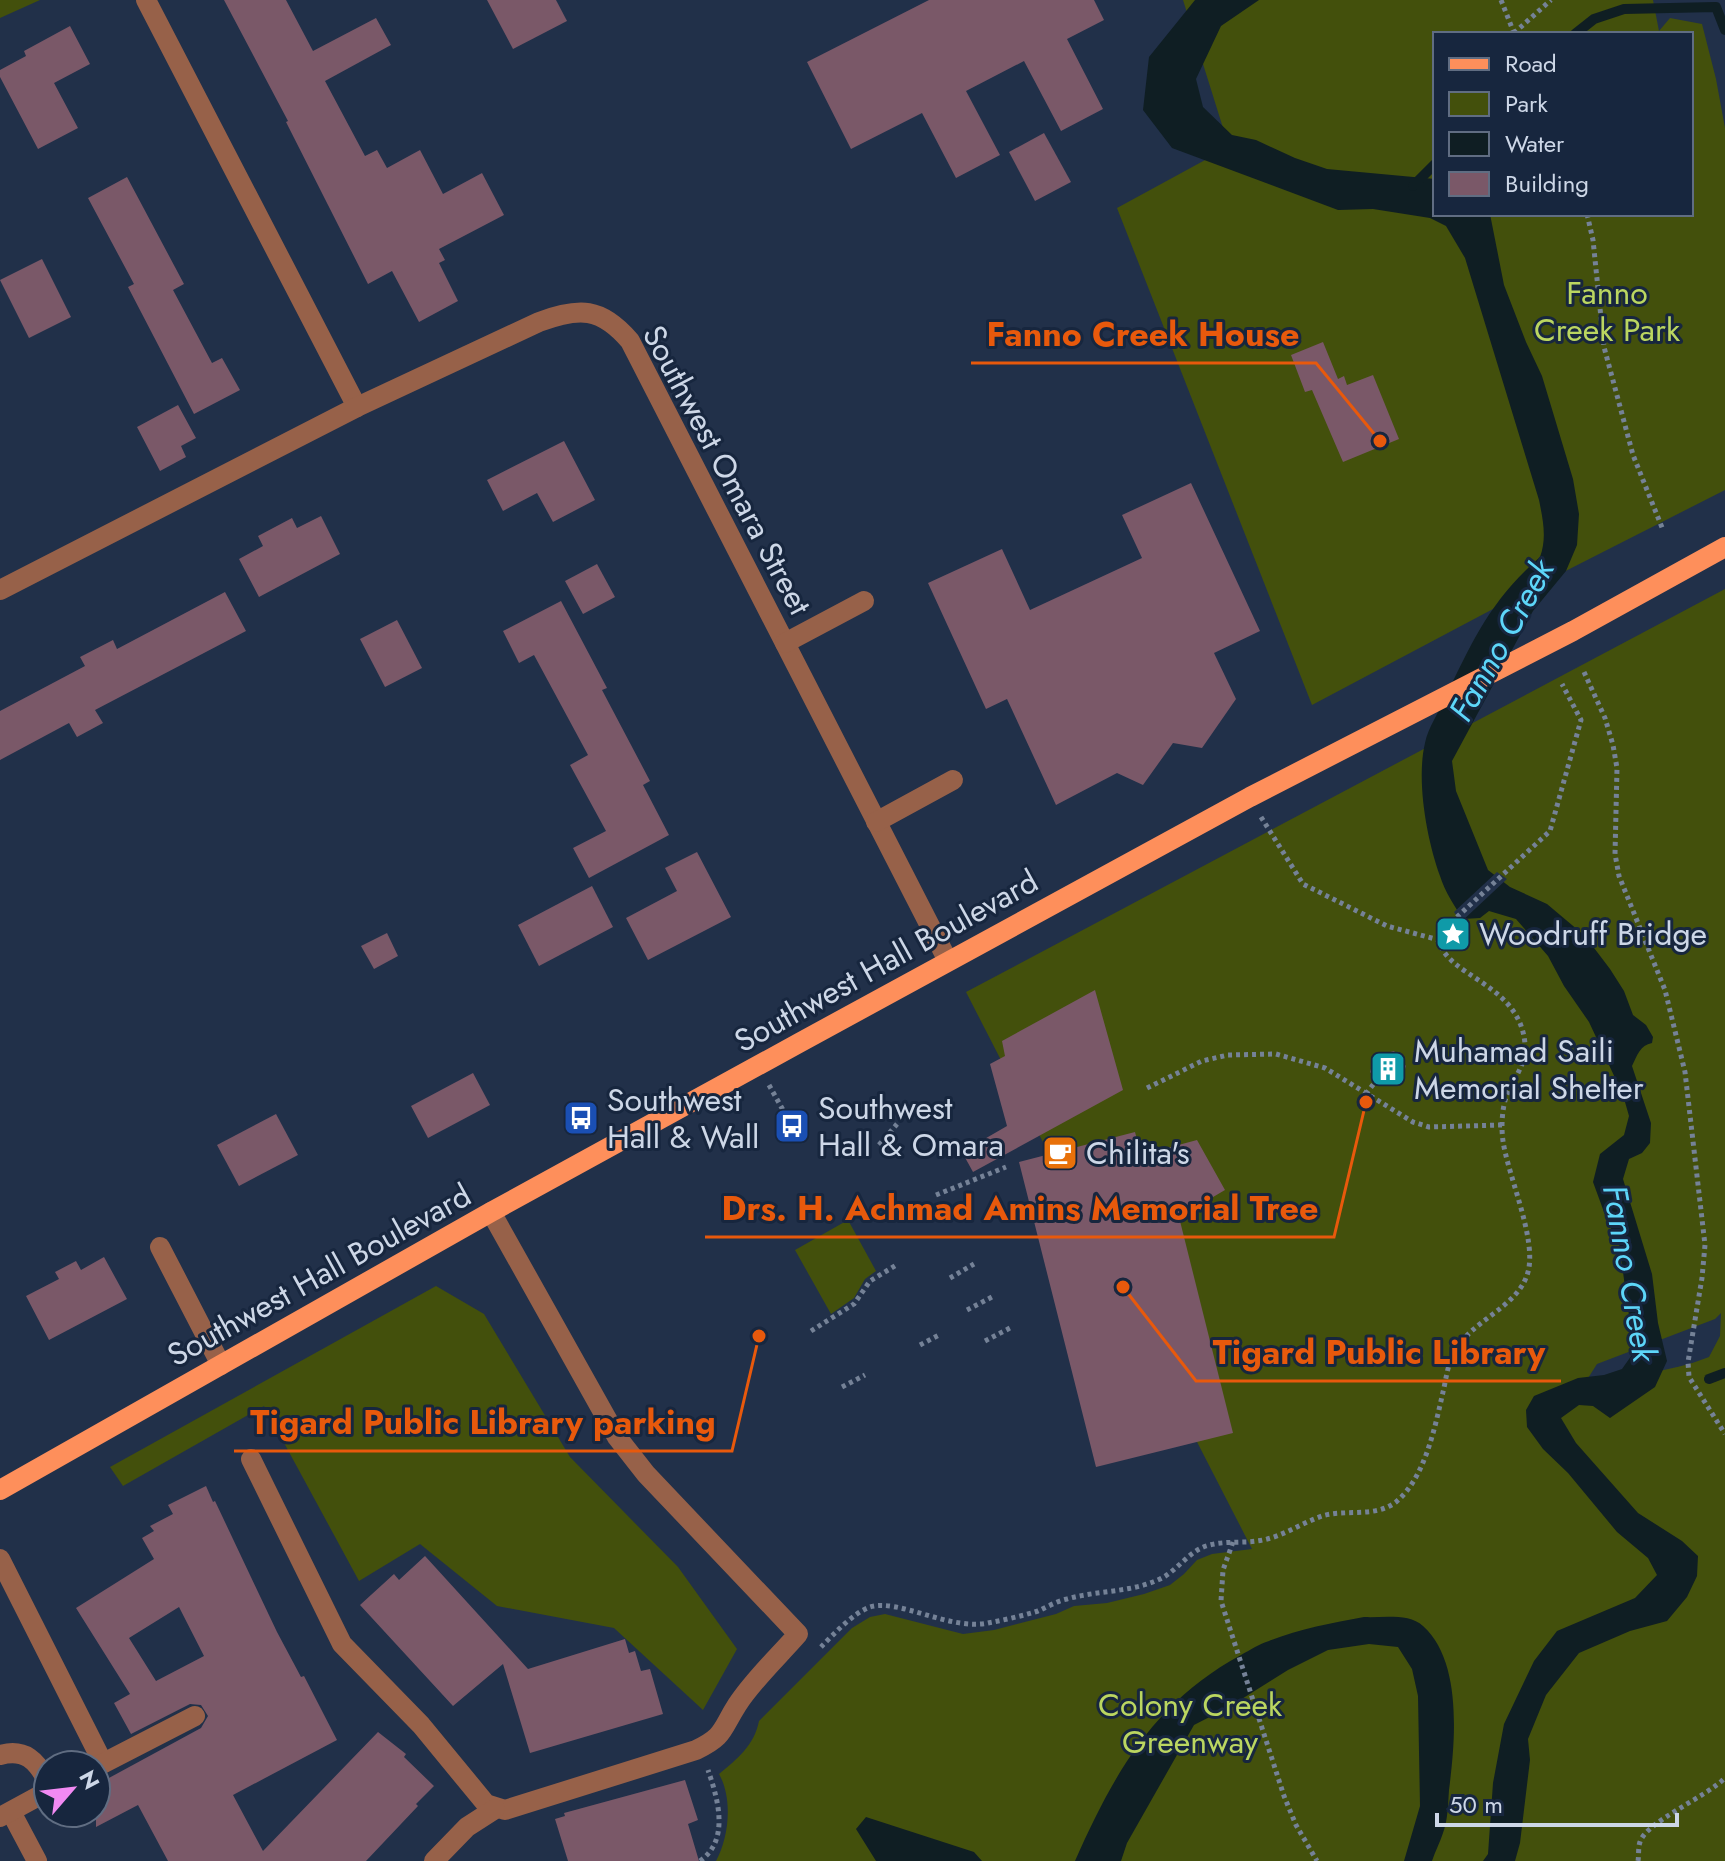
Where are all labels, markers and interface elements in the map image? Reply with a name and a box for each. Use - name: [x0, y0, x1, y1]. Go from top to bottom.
- legend: [1433, 32, 1693, 216]
- text: Road: [1505, 46, 1557, 81]
- text: Park: [1505, 86, 1548, 121]
- text: Water: [1505, 126, 1565, 161]
- text: Building: [1505, 166, 1589, 201]
- park label: Fanno Creek Park: [1534, 270, 1681, 353]
- callout: Fanno Creek House: [971, 305, 1316, 363]
- text: Fanno Creek House: [987, 310, 1299, 359]
- street label: Southwest Omara Street: [631, 317, 823, 623]
- water label: Fanno Creek: [1437, 549, 1567, 730]
- street label: Southwest Hall Boulevard: [726, 858, 1046, 1064]
- place label: Woodruff Bridge: [1479, 911, 1707, 957]
- place icon: Woodruff Bridge: [1434, 915, 1472, 953]
- place label: Muhamad Saili Memorial Shelter: [1414, 1028, 1644, 1111]
- building icon: Muhamad Saili Memorial Shelter: [1369, 1050, 1407, 1088]
- place label: Southwest Hall & Wall: [607, 1077, 759, 1160]
- place label: Southwest Hall & Omara: [818, 1085, 1004, 1168]
- bus stop icon: Southwest Hall & Wall: [562, 1099, 600, 1137]
- bus stop icon: Southwest Hall & Omara: [773, 1107, 811, 1145]
- place label: Chilita's: [1086, 1130, 1190, 1176]
- cafe icon: Chilita's: [1041, 1134, 1079, 1172]
- street label: Southwest Hall Boulevard: [159, 1172, 479, 1378]
- callout: Drs. H. Achmad Amins Memorial Tree: [705, 1179, 1334, 1237]
- water label: Fanno Creek: [1590, 1181, 1669, 1367]
- text: Drs. H. Achmad Amins Memorial Tree: [721, 1184, 1319, 1233]
- callout: Tigard Public Library: [1196, 1323, 1561, 1381]
- text: Tigard Public Library: [1213, 1328, 1547, 1377]
- callout: Tigard Public Library parking: [234, 1393, 732, 1451]
- text: Tigard Public Library parking: [250, 1398, 716, 1447]
- park label: Colony Creek Greenway: [1098, 1682, 1283, 1765]
- north arrow: [32, 1749, 112, 1829]
- text: N: [71, 1764, 108, 1795]
- scale bar: [1437, 1777, 1677, 1827]
- text: 50 m: [1449, 1787, 1503, 1822]

